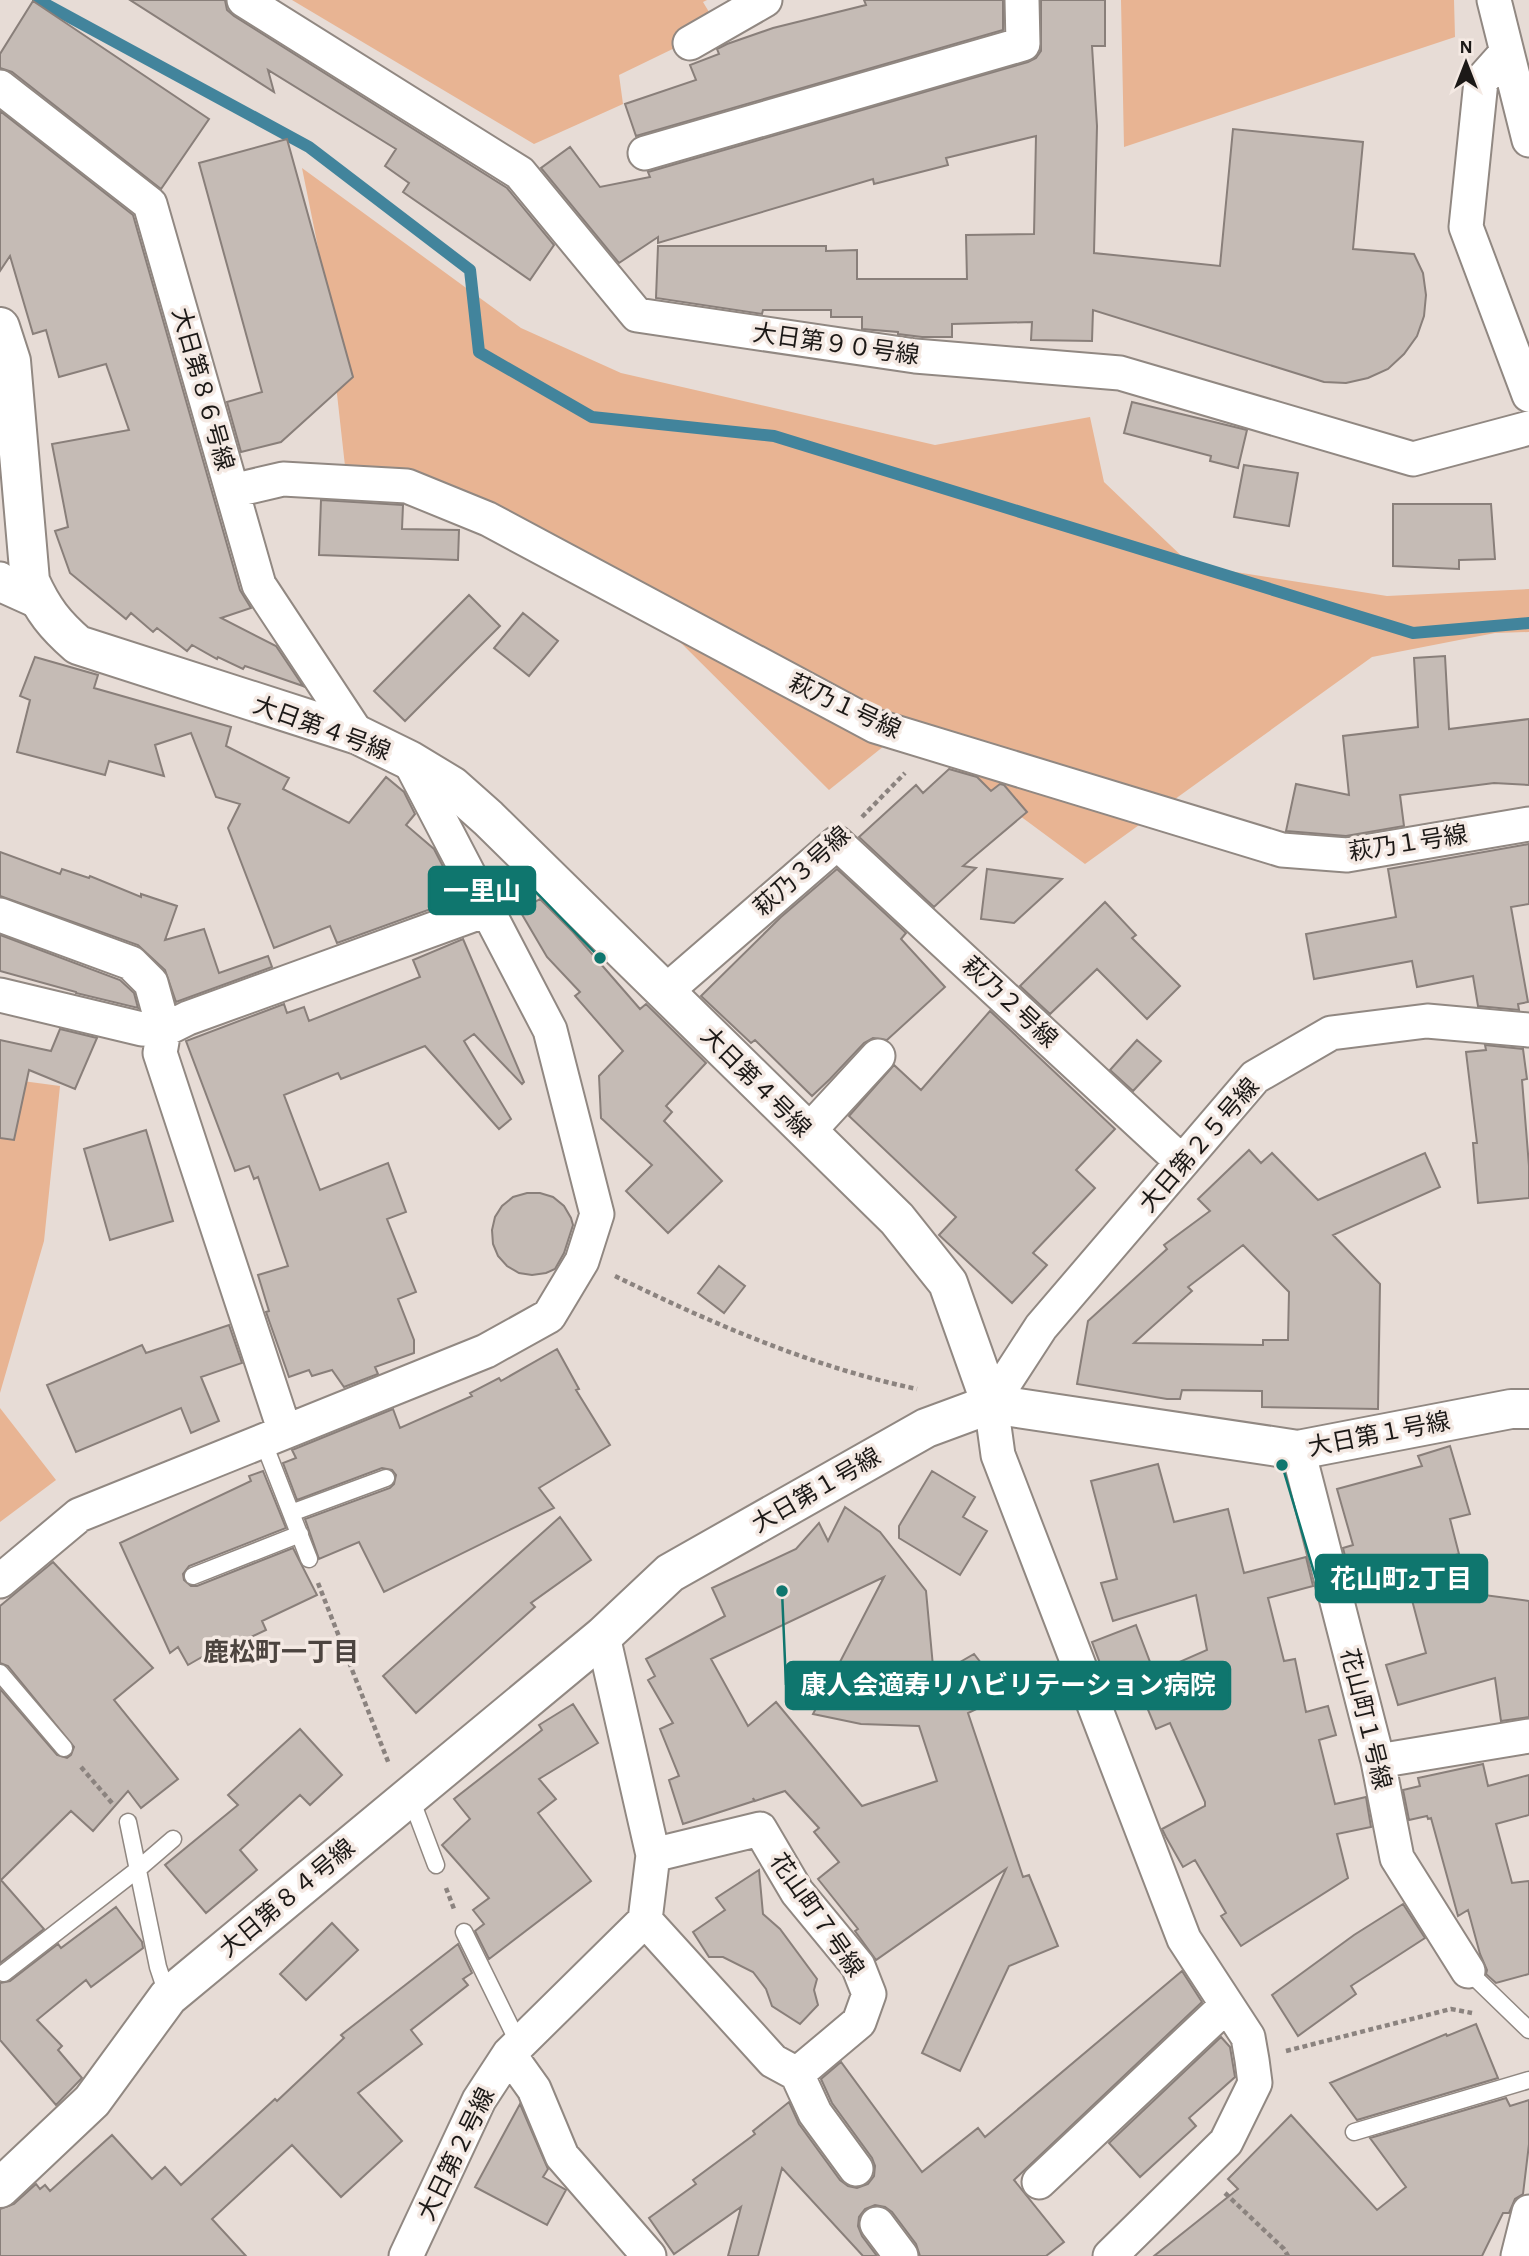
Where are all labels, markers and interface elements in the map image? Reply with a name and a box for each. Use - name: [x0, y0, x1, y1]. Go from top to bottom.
- north arrow: [1431, 28, 1501, 98]
- text: N: [1459, 38, 1473, 57]
- street label: 大日第８６号線: [167, 305, 239, 473]
- street label: 大日第９０号線: [751, 319, 921, 369]
- street label: 萩乃１号線: [785, 669, 905, 743]
- street label: 大日第４号線: [250, 691, 394, 765]
- street label: 萩乃３号線: [749, 821, 855, 921]
- street label: 萩乃１号線: [1347, 821, 1469, 865]
- callout: 一里山: [429, 867, 535, 914]
- text: 一里山: [443, 878, 521, 905]
- street label: 萩乃２号線: [957, 952, 1063, 1052]
- street label: 大日第４号線: [696, 1022, 816, 1142]
- street label: 大日第２５号線: [1134, 1073, 1264, 1217]
- street label: 大日第１号線: [1306, 1408, 1452, 1460]
- street label: 大日第１号線: [747, 1443, 885, 1537]
- callout: 花山町2丁目: [1316, 1555, 1487, 1602]
- text: 花山町2丁目: [1330, 1565, 1472, 1593]
- district label: 鹿松町一丁目: [203, 1638, 359, 1666]
- street label: 花山町１号線: [1336, 1646, 1396, 1792]
- callout: 康人会適寿リハビリテーション病院: [786, 1662, 1230, 1709]
- text: 康人会適寿リハビリテーション病院: [800, 1671, 1216, 1699]
- street label: 大日第８４号線: [214, 1834, 360, 1962]
- street label: 花山町７号線: [765, 1849, 869, 1981]
- street label: 大日第２号線: [413, 2084, 499, 2224]

